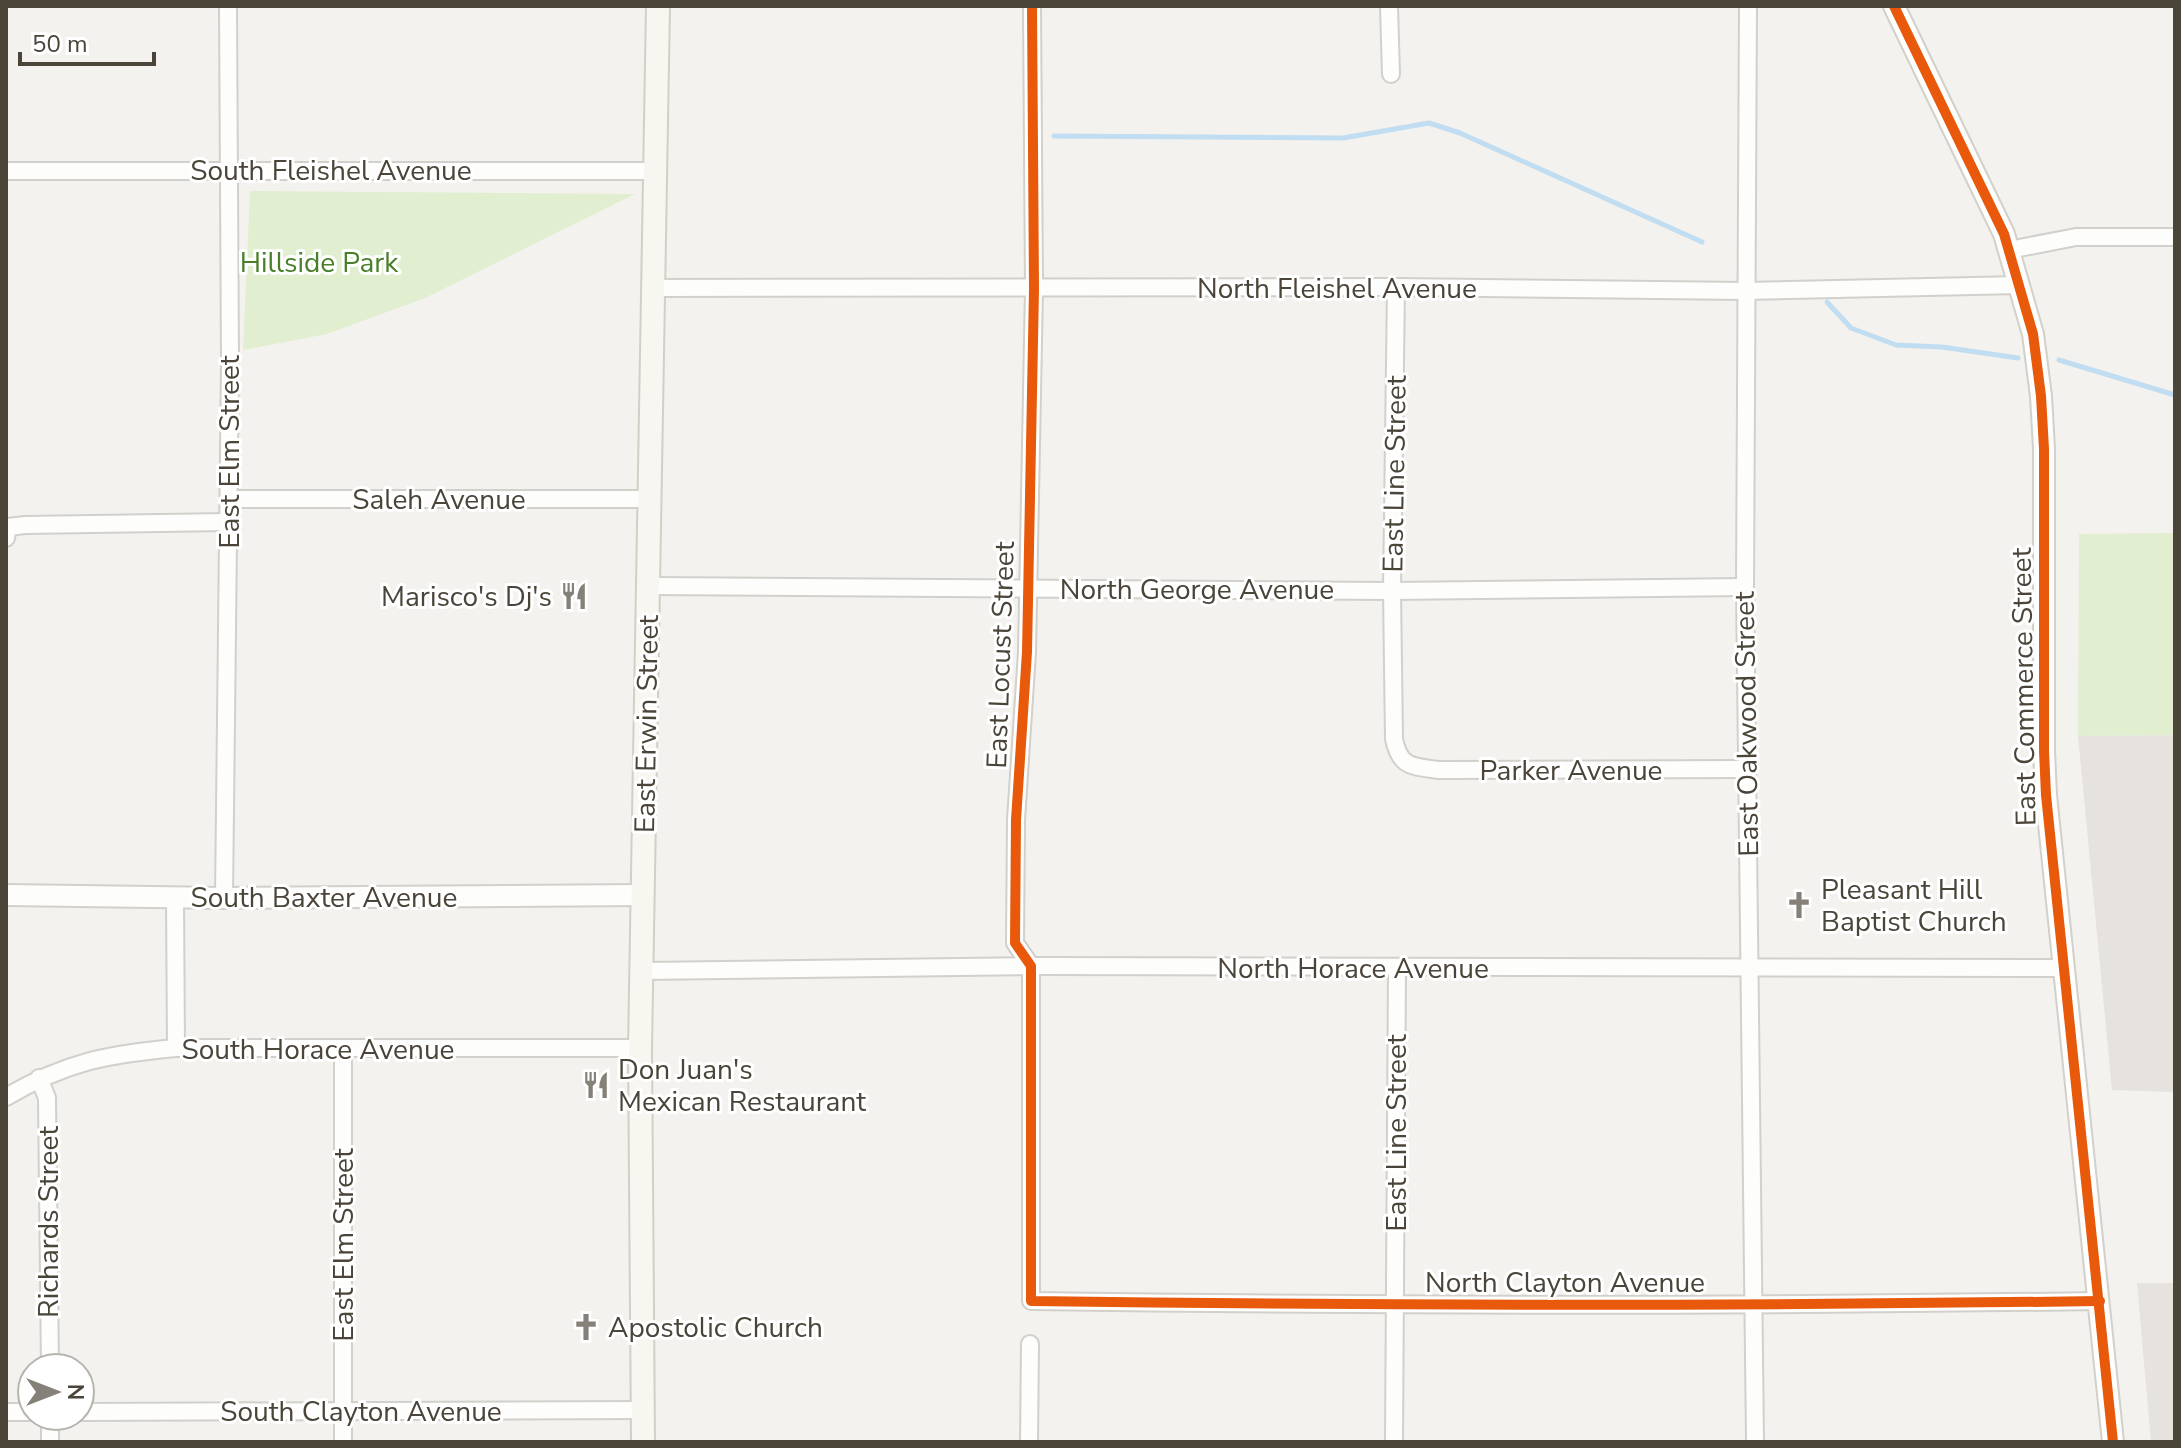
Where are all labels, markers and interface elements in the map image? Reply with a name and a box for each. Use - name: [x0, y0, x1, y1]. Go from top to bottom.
- scale bar: [20, 16, 154, 66]
- text: 50 m: [32, 28, 88, 60]
- street label: South Fleishel Avenue: [190, 152, 472, 190]
- park label: Hillside Park: [240, 244, 399, 282]
- street label: North Fleishel Avenue: [1197, 270, 1477, 308]
- street label: East Elm Street: [211, 355, 249, 549]
- street label: East Line Street: [1374, 375, 1416, 573]
- street label: Saleh Avenue: [352, 481, 526, 519]
- street label: East Locust Street: [978, 541, 1024, 769]
- street label: East Commerce Street: [2003, 547, 2045, 827]
- street label: North George Avenue: [1060, 571, 1334, 609]
- place label: Marisco's Dj's: [381, 578, 552, 616]
- restaurant icon: Marisco's Dj's: [559, 581, 589, 611]
- street label: East Oakwood Street: [1726, 591, 1768, 857]
- street label: East Erwin Street: [626, 615, 668, 833]
- street label: Parker Avenue: [1480, 752, 1662, 790]
- place label: Pleasant Hill Baptist Church: [1821, 871, 2007, 941]
- street label: South Baxter Avenue: [191, 879, 457, 917]
- church icon: Pleasant Hill Baptist Church: [1784, 890, 1814, 920]
- street label: North Horace Avenue: [1217, 950, 1489, 988]
- street label: South Horace Avenue: [181, 1031, 455, 1069]
- street label: East Line Street: [1378, 1034, 1416, 1232]
- place label: Don Juan's Mexican Restaurant: [618, 1051, 866, 1121]
- restaurant icon: Don Juan's Mexican Restaurant: [581, 1070, 611, 1100]
- street label: Richards Street: [30, 1126, 68, 1318]
- street label: East Elm Street: [325, 1148, 363, 1342]
- street label: North Clayton Avenue: [1425, 1264, 1705, 1302]
- place label: Apostolic Church: [608, 1309, 823, 1347]
- church icon: Apostolic Church: [571, 1312, 601, 1342]
- north arrow: [16, 1352, 96, 1432]
- text: N: [60, 1384, 90, 1400]
- street label: South Clayton Avenue: [220, 1393, 502, 1431]

